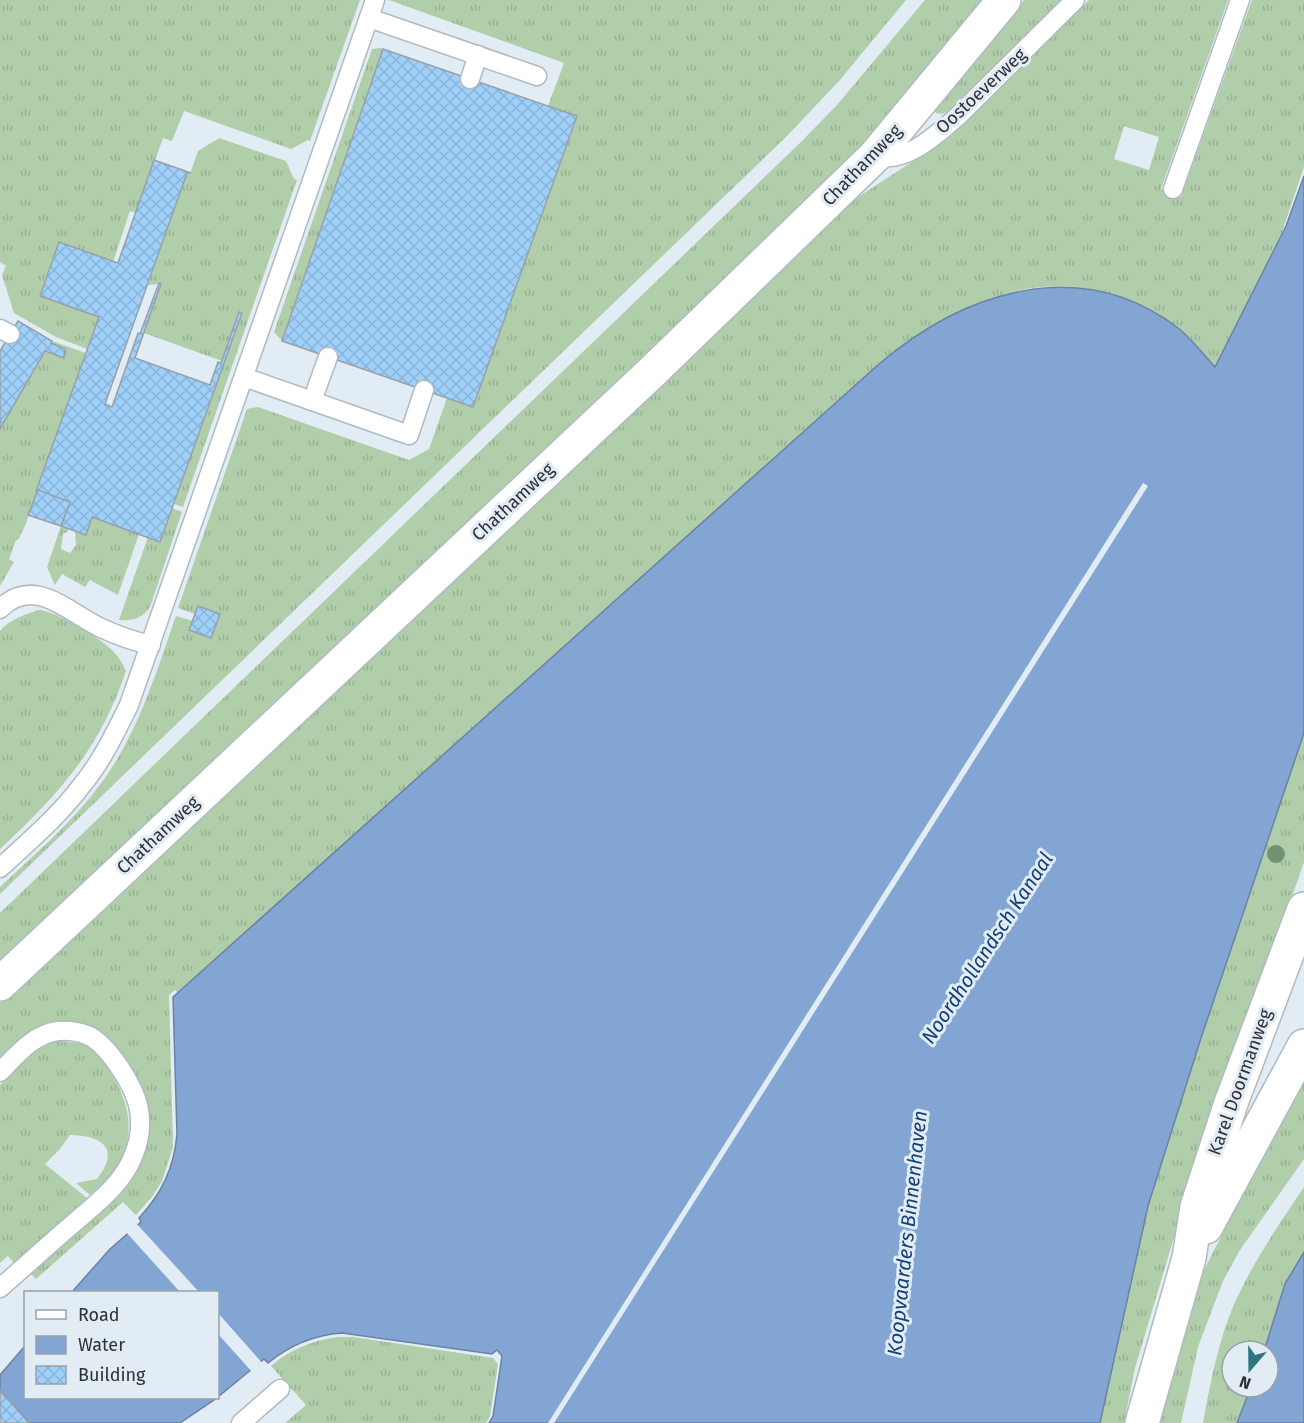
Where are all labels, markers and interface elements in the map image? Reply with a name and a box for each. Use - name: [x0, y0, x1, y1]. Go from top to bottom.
- street label: Oostoeverweg: [931, 43, 1031, 138]
- street label: Chathamweg: [818, 119, 907, 210]
- street label: Chathamweg: [467, 458, 559, 546]
- street label: Chathamweg: [112, 791, 204, 879]
- water label: Noordhollandsch Kanaal: [916, 848, 1058, 1048]
- street label: Karel Doormanweg: [1203, 1005, 1277, 1158]
- water label: Koopvaarders Binnenhaven: [882, 1109, 932, 1357]
- legend: [24, 1291, 219, 1399]
- text: Road: [78, 1304, 120, 1326]
- text: Water: [78, 1334, 125, 1356]
- north arrow: [1220, 1339, 1280, 1399]
- text: Building: [78, 1364, 146, 1386]
- text: N: [1237, 1372, 1253, 1393]

